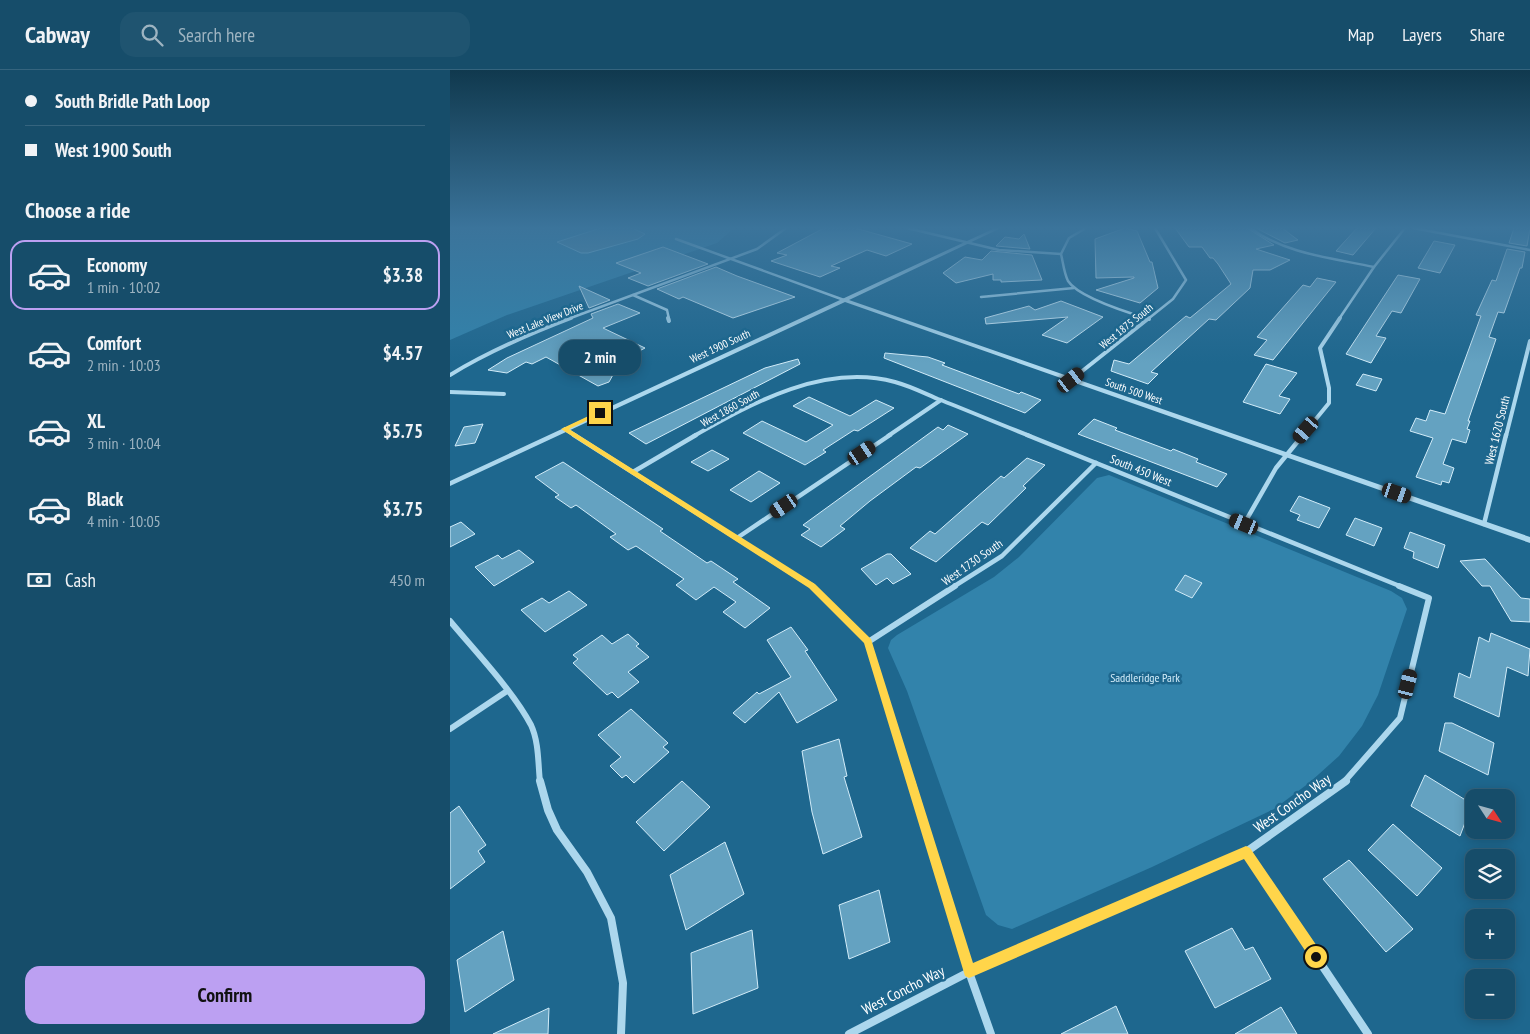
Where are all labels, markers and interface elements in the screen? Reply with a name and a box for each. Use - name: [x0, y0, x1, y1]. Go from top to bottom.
- search box: [120, 12, 470, 57]
- text: Cabway: [25, 19, 90, 50]
- icon: search: [138, 21, 166, 49]
- text: Search here: [178, 23, 255, 47]
- text: Map: [1348, 23, 1374, 46]
- text: Layers: [1402, 23, 1442, 46]
- text: Share: [1470, 23, 1505, 46]
- text: South Bridle Path Loop: [55, 89, 210, 113]
- text: West 1900 South: [55, 138, 172, 162]
- text: Choose a ride: [25, 196, 130, 224]
- icon: car: [27, 253, 72, 298]
- text: Economy: [87, 253, 147, 277]
- text: $3.38: [383, 263, 423, 287]
- text: 1 min · 10:02: [87, 277, 161, 297]
- street label: West Lake View Drive: [505, 298, 585, 342]
- street label: West 1875 South: [1096, 300, 1156, 352]
- street label: West 1900 South: [688, 326, 752, 366]
- icon: car: [27, 331, 72, 376]
- text: Comfort: [87, 331, 141, 355]
- callout: 2 min: [559, 340, 641, 376]
- text: $4.57: [383, 341, 423, 365]
- text: 2 min: [584, 347, 616, 367]
- text: 2 min · 10:03: [87, 355, 161, 375]
- car: [1054, 365, 1087, 395]
- street label: South 500 West: [1103, 375, 1165, 407]
- street label: West 1860 South: [698, 386, 762, 430]
- street label: West 1620 South: [1481, 394, 1513, 466]
- route end: [589, 402, 611, 424]
- icon: car: [27, 409, 72, 454]
- text: XL: [87, 409, 105, 433]
- car: [1290, 414, 1321, 446]
- text: $5.75: [383, 419, 423, 443]
- text: 3 min · 10:04: [87, 433, 161, 453]
- car: [845, 438, 878, 468]
- street label: South 450 West: [1108, 451, 1175, 489]
- car: [1380, 481, 1413, 505]
- icon: car: [27, 487, 72, 532]
- text: Black: [87, 487, 123, 511]
- car: [767, 491, 800, 521]
- text: $3.75: [383, 497, 423, 521]
- text: 4 min · 10:05: [87, 511, 161, 531]
- car: [1227, 511, 1260, 537]
- street label: West 1730 South: [939, 536, 1005, 588]
- icon: cash: [25, 566, 53, 594]
- text: Cash: [65, 568, 96, 592]
- text: 450 m: [390, 570, 425, 590]
- car: [1397, 668, 1418, 700]
- park label: Saddleridge Park: [1110, 670, 1180, 685]
- street label: West Concho Way: [1250, 769, 1335, 837]
- north arrow: [1465, 789, 1515, 839]
- map controls: [1465, 789, 1515, 1019]
- button: layers: [1465, 849, 1515, 899]
- button: +: [1465, 909, 1515, 959]
- route start: [1305, 946, 1327, 968]
- street label: West Concho Way: [859, 961, 948, 1019]
- button: Confirm: [25, 966, 425, 1024]
- button: −: [1465, 969, 1515, 1019]

